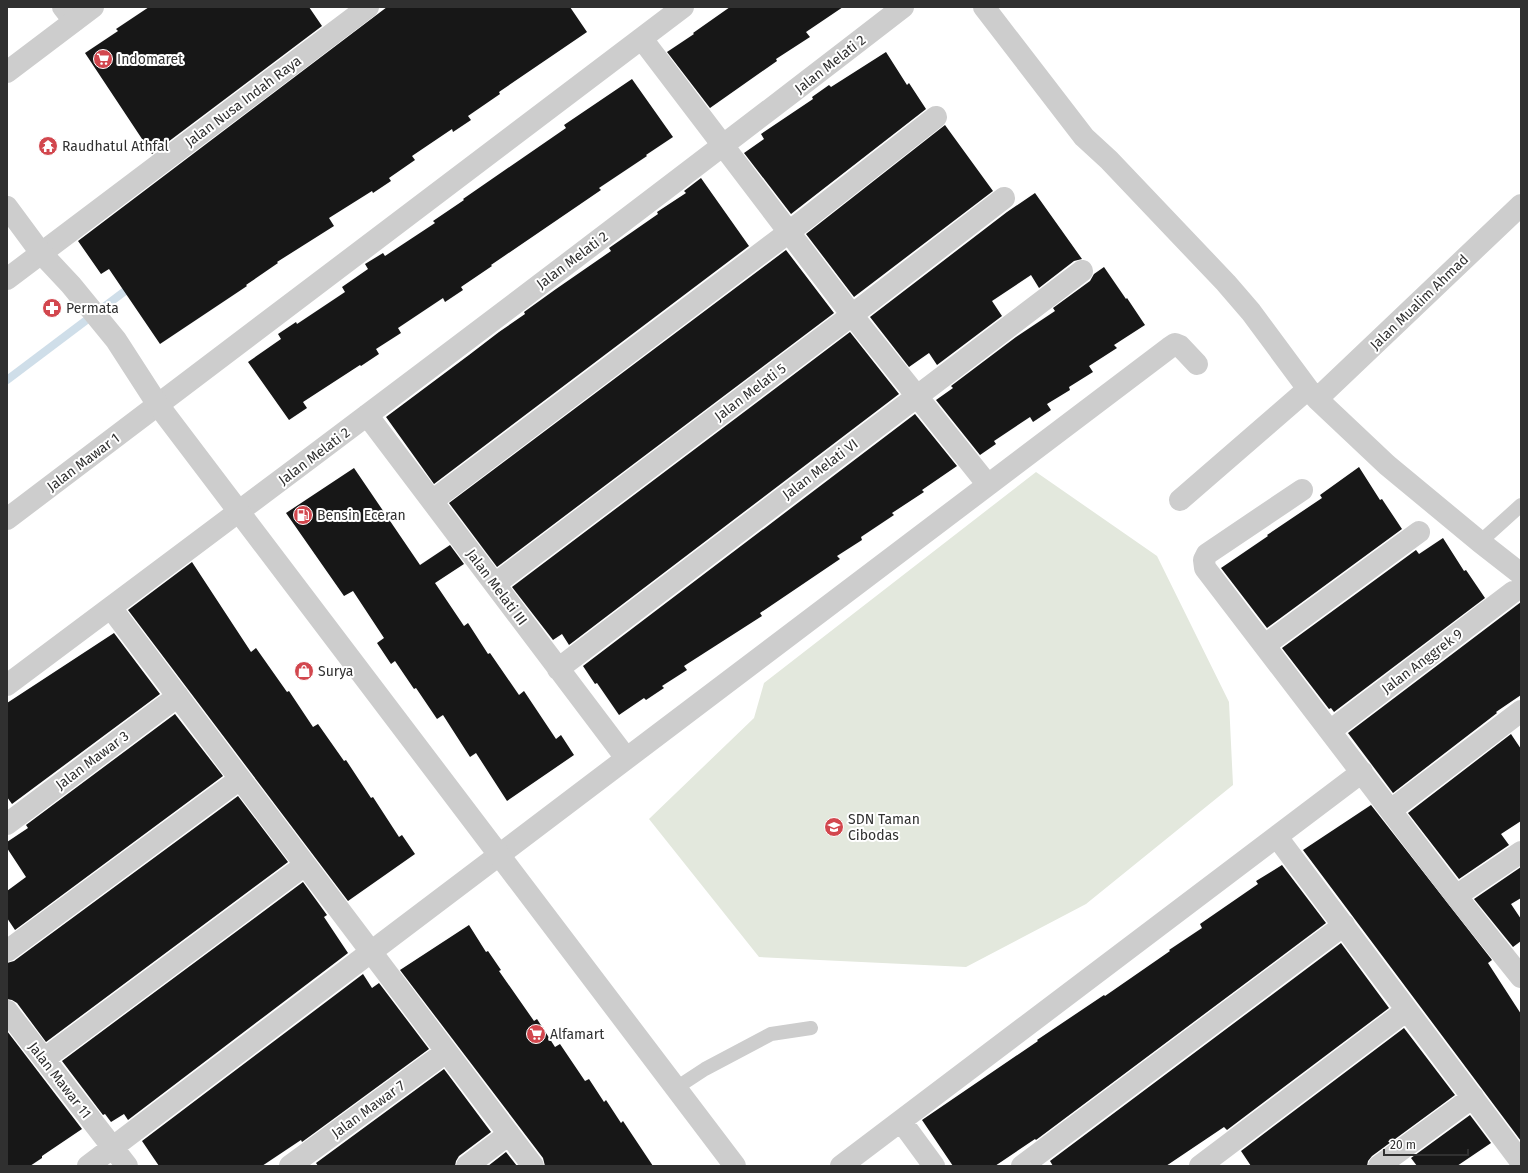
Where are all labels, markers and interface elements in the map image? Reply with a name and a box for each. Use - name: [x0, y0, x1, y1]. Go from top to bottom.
- street label: Jalan Melati 2: [792, 31, 869, 97]
- supermarket icon: Indomaret: [92, 48, 114, 70]
- place label: Indomaret: [117, 51, 184, 68]
- street label: Jalan Nusa Indah Raya: [182, 52, 305, 151]
- temple icon: Raudhatul Athfal: [37, 135, 59, 157]
- place label: Raudhatul Athfal: [62, 138, 169, 155]
- street label: Jalan Melati 2: [533, 228, 611, 293]
- street label: Jalan Mualim Ahmad: [1367, 251, 1472, 354]
- pharmacy icon: Permata: [41, 297, 63, 319]
- place label: Permata: [66, 300, 119, 317]
- street label: Jalan Melati 5: [711, 360, 789, 425]
- street label: Jalan Melati 2: [275, 424, 353, 489]
- street label: Jalan Mawar 1: [44, 430, 123, 495]
- street label: Jalan Melati VI: [779, 435, 861, 503]
- fuel station icon: Bensin Eceran: [292, 504, 314, 526]
- place label: Bensin Eceran: [317, 507, 406, 524]
- street label: Jalan Melati III: [463, 546, 531, 629]
- street label: Jalan Anggrek 9: [1378, 625, 1466, 697]
- shop icon: Surya: [293, 660, 315, 682]
- place label: Surya: [318, 663, 353, 680]
- street label: Jalan Mawar 3: [52, 727, 132, 793]
- place label: SDN Taman Cibodas: [848, 811, 920, 844]
- school or university icon: SDN Taman Cibodas: [823, 816, 845, 838]
- supermarket icon: Alfamart: [525, 1023, 547, 1045]
- place label: Alfamart: [550, 1026, 605, 1043]
- street label: Jalan Mawar 11: [25, 1039, 95, 1122]
- street label: Jalan Mawar 7: [328, 1077, 408, 1142]
- scale bar: [1384, 1131, 1468, 1157]
- text: 20 m: [1390, 1138, 1416, 1152]

